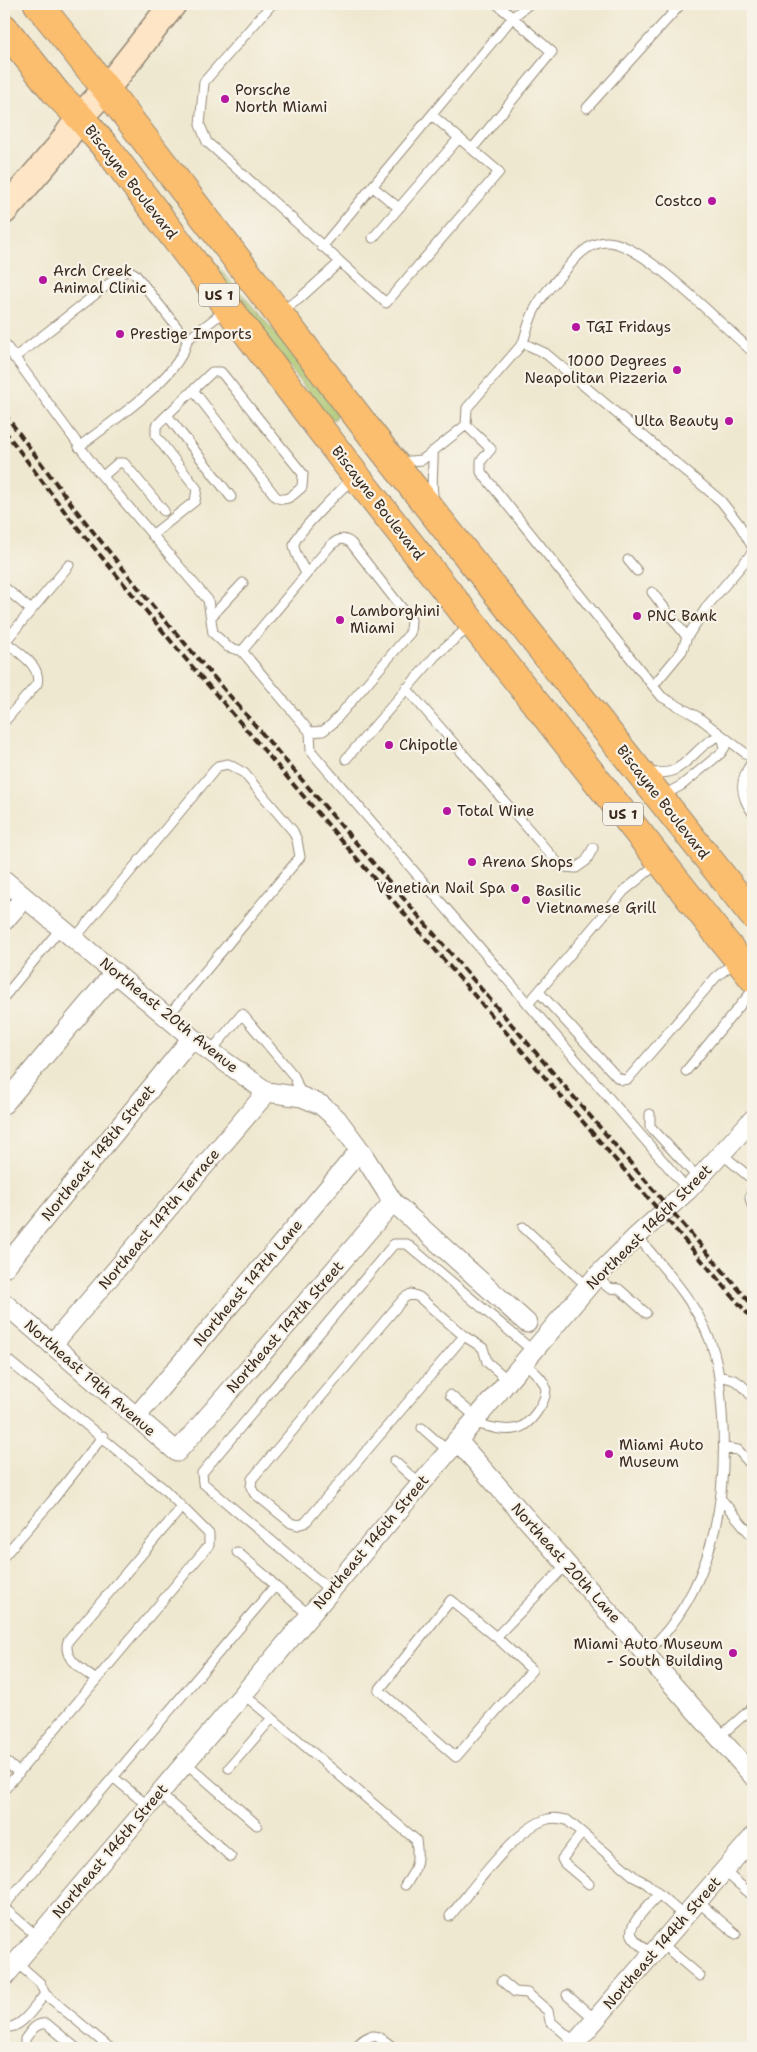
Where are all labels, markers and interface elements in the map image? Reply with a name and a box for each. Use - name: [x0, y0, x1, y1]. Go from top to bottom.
- place label: Porsche North Miami: [235, 80, 327, 117]
- marker: Porsche North Miami: [219, 93, 231, 105]
- street label: Biscayne Boulevard: [80, 121, 182, 244]
- place label: Costco: [655, 191, 702, 211]
- marker: Costco: [706, 195, 718, 207]
- place label: Arch Creek Animal Clinic: [53, 261, 147, 298]
- marker: Arch Creek Animal Clinic: [37, 274, 49, 286]
- road number: US 1: [199, 284, 239, 306]
- place label: TGI Fridays: [586, 317, 671, 337]
- marker: TGI Fridays: [570, 321, 582, 333]
- place label: Prestige Imports: [130, 324, 252, 344]
- marker: Prestige Imports: [114, 328, 126, 340]
- place label: 1000 Degrees Neapolitan Pizzeria: [525, 351, 668, 388]
- marker: 1000 Degrees Neapolitan Pizzeria: [671, 364, 683, 376]
- place label: Ulta Beauty: [634, 411, 719, 431]
- marker: Ulta Beauty: [723, 415, 735, 427]
- street label: Biscayne Boulevard: [327, 442, 429, 565]
- place label: Lamborghini Miami: [350, 601, 440, 638]
- place label: PNC Bank: [647, 606, 717, 626]
- marker: PNC Bank: [631, 610, 643, 622]
- marker: Lamborghini Miami: [334, 614, 346, 626]
- place label: Chipotle: [399, 735, 458, 755]
- marker: Chipotle: [383, 739, 395, 751]
- street label: Biscayne Boulevard: [612, 741, 714, 864]
- place label: Total Wine: [457, 801, 535, 821]
- road number: US 1: [603, 802, 643, 826]
- marker: Total Wine: [441, 805, 453, 817]
- place label: Arena Shops: [482, 852, 573, 872]
- marker: Arena Shops: [466, 856, 478, 868]
- place label: Venetian Nail Spa: [376, 878, 506, 898]
- place label: Basilic Vietnamese Grill: [536, 881, 657, 918]
- marker: Venetian Nail Spa: [509, 882, 521, 894]
- marker: Basilic Vietnamese Grill: [520, 894, 532, 906]
- street label: Northeast 20th Avenue: [95, 953, 243, 1077]
- street label: Northeast 148th Street: [37, 1081, 159, 1225]
- street label: Northeast 147th Terrace: [94, 1144, 224, 1294]
- street label: Northeast 146th Street: [582, 1160, 716, 1294]
- street label: Northeast 147th Lane: [189, 1215, 307, 1351]
- street label: Northeast 147th Street: [222, 1257, 348, 1397]
- street label: Northeast 19th Avenue: [20, 1315, 160, 1441]
- place label: Miami Auto Museum: [619, 1435, 703, 1472]
- marker: Miami Auto Museum: [603, 1448, 615, 1460]
- street label: Northeast 146th Street: [309, 1471, 433, 1613]
- street label: Northeast 20th Lane: [507, 1499, 625, 1627]
- place label: Miami Auto Museum - South Building: [574, 1634, 723, 1671]
- marker: Miami Auto Museum - South Building: [727, 1647, 739, 1659]
- street label: Northeast 146th Street: [48, 1780, 172, 1922]
- street label: Northeast 144th Street: [599, 1872, 725, 2014]

